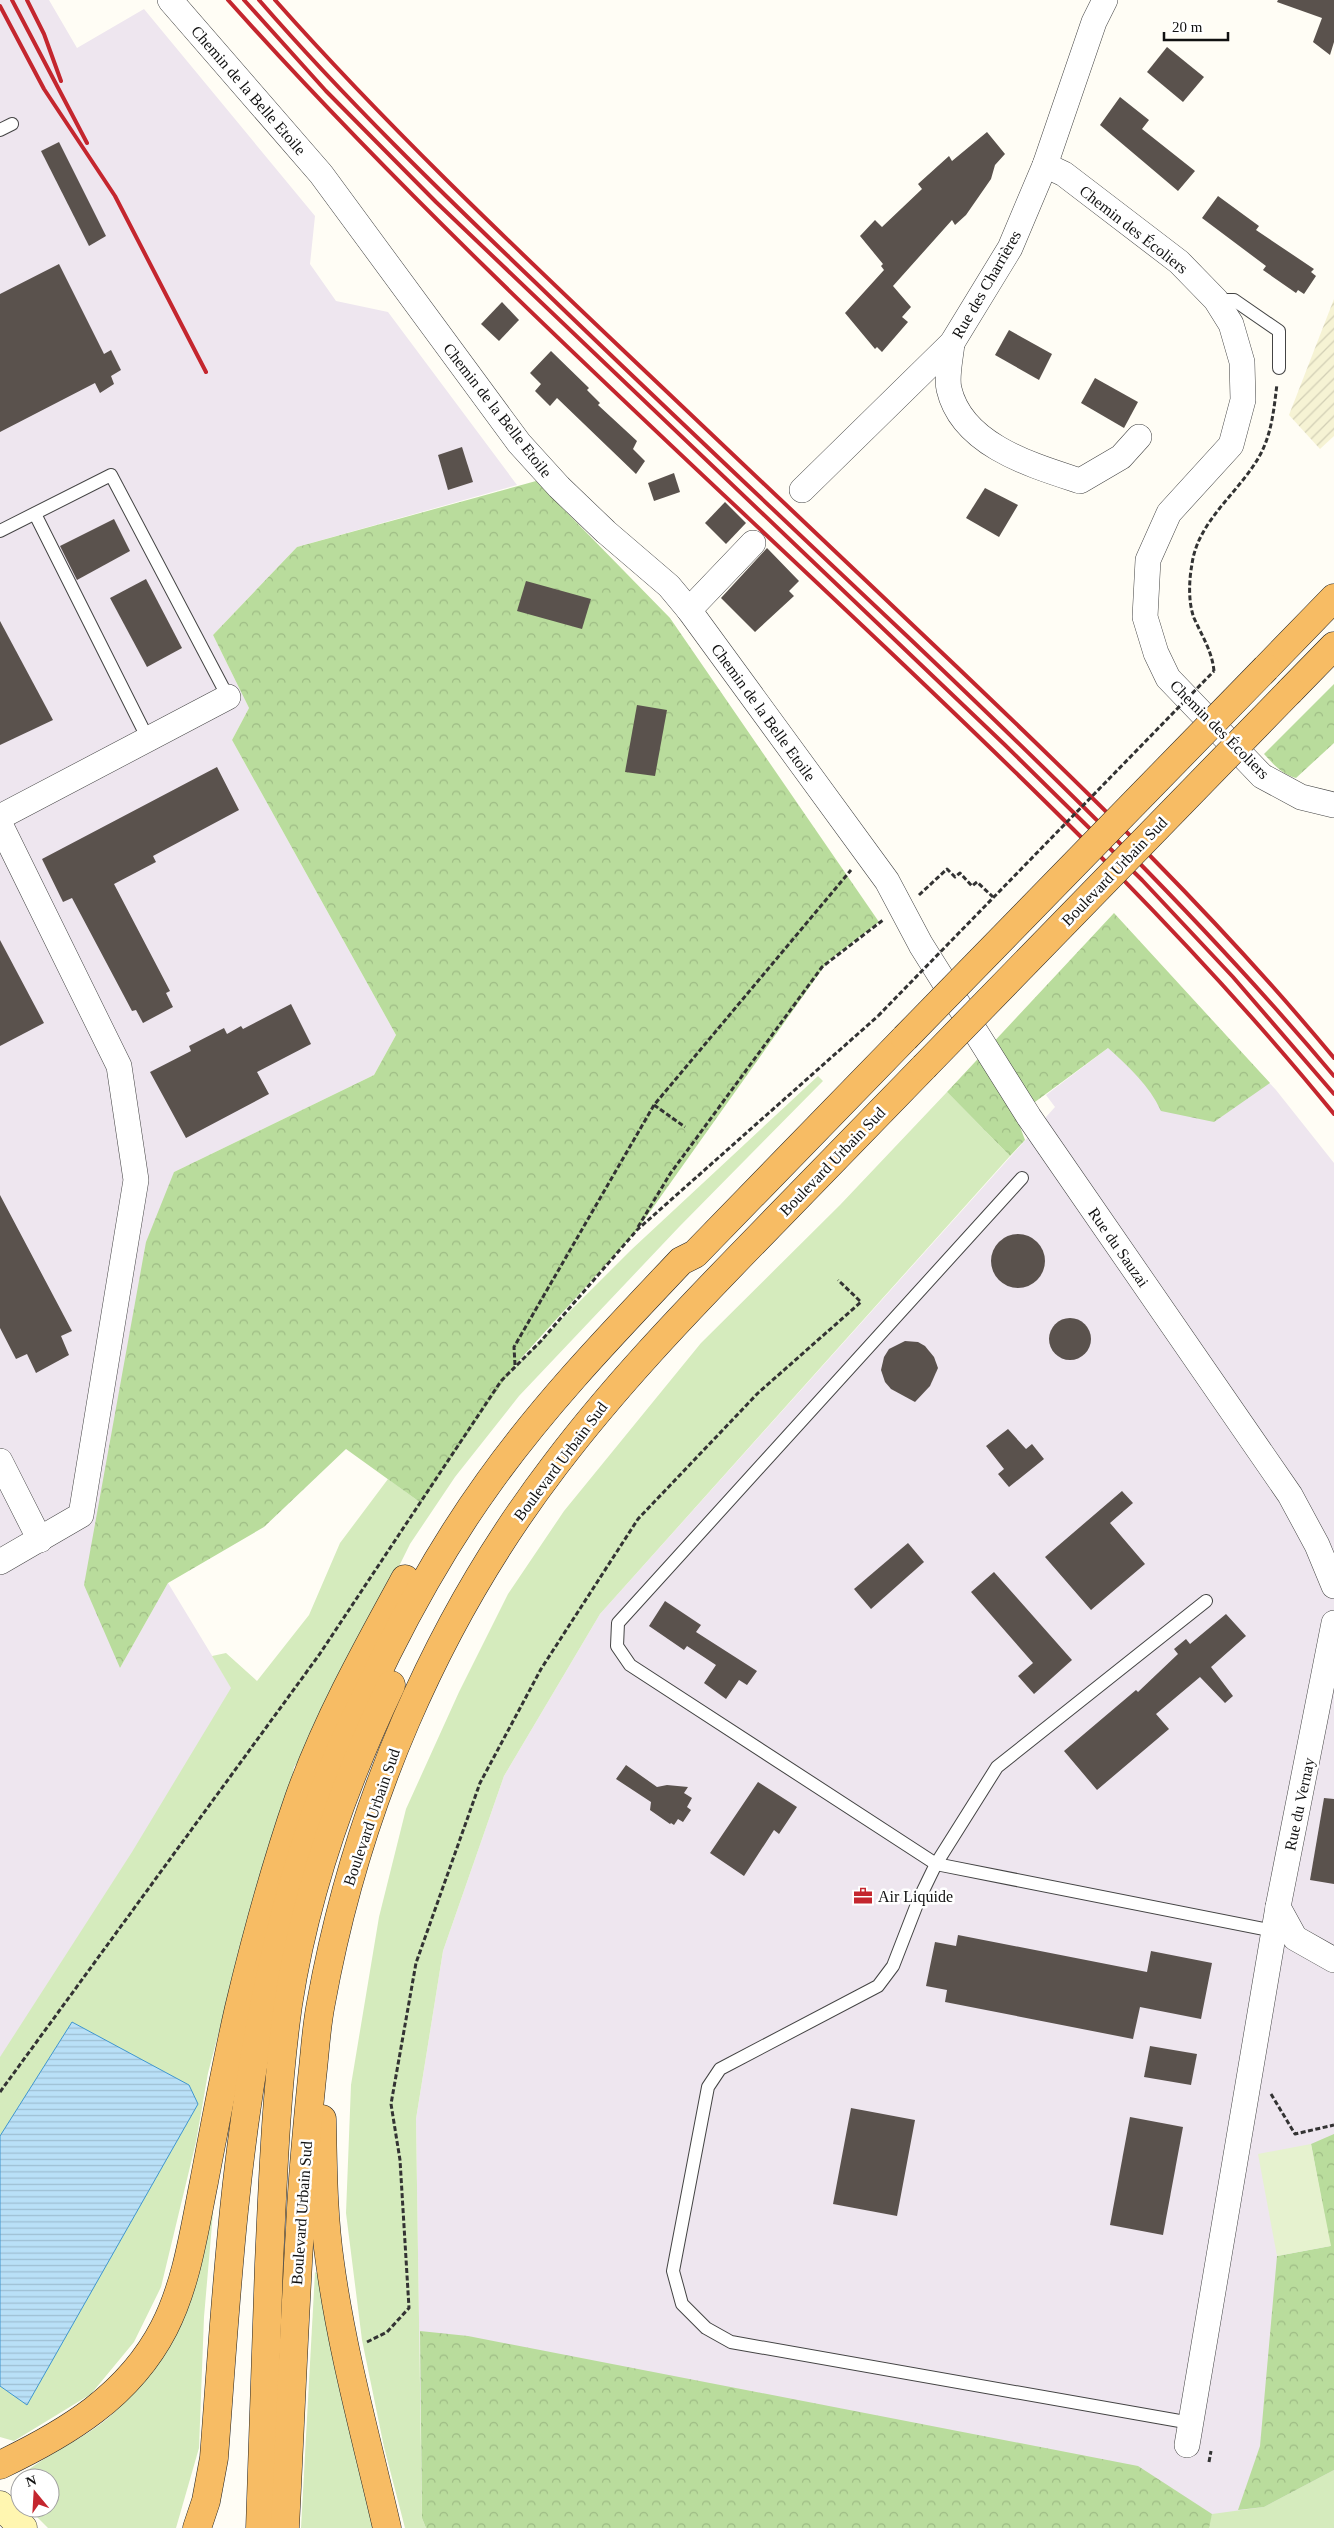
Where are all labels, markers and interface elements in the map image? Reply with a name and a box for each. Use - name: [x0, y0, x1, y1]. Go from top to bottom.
- scale bar: [1164, 10, 1228, 42]
- text: 20 m: [1172, 19, 1203, 35]
- street label: Chemin de la Belle Etoile: [188, 22, 309, 158]
- street label: Chemin des Écoliers: [1076, 181, 1192, 277]
- street label: Rue des Charrières: [949, 227, 1024, 341]
- street label: Chemin de la Belle Etoile: [440, 340, 555, 481]
- street label: Chemin de la Belle Etoile: [708, 640, 819, 784]
- street label: Chemin des Écoliers: [1167, 676, 1273, 782]
- street label: Boulevard Urbain Sud: [1058, 814, 1170, 929]
- street label: Boulevard Urbain Sud: [776, 1104, 888, 1219]
- street label: Rue du Sauzai: [1085, 1205, 1152, 1290]
- street label: Boulevard Urbain Sud: [510, 1399, 611, 1524]
- street label: Boulevard Urbain Sud: [340, 1746, 403, 1888]
- street label: Rue du Vernay: [1281, 1756, 1319, 1852]
- office icon: Air Liquide: [852, 1885, 874, 1907]
- place label: Air Liquide: [878, 1888, 953, 1906]
- street label: Boulevard Urbain Sud: [288, 2141, 315, 2285]
- north arrow: [10, 2468, 60, 2518]
- text: N: [24, 2472, 38, 2490]

